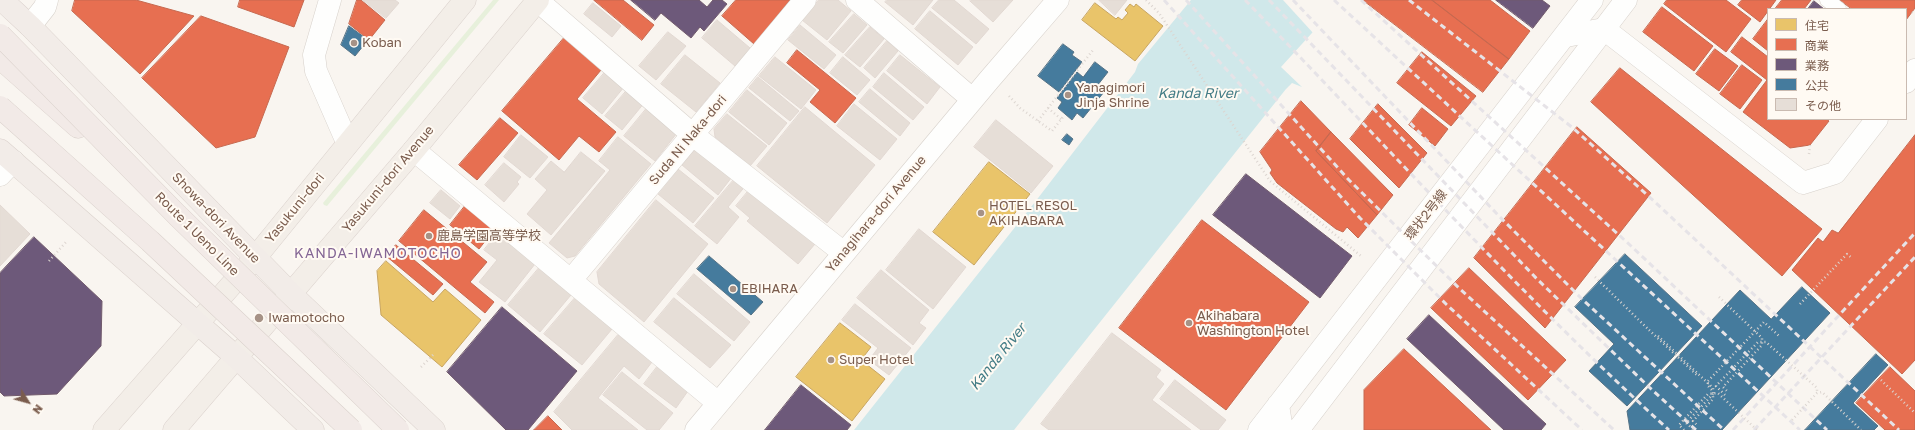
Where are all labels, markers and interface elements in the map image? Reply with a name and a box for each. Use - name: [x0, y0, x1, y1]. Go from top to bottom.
- legend: [1767, 8, 1907, 120]
- text: 住宅: [1805, 18, 1829, 33]
- place label: Koban: [362, 35, 402, 51]
- marker: Koban: [349, 38, 359, 48]
- text: 商業: [1805, 38, 1829, 53]
- text: 業務: [1805, 58, 1829, 73]
- text: 公共: [1805, 78, 1829, 93]
- place label: Yanagimori Jinja Shrine: [1076, 80, 1149, 111]
- water label: Kanda River: [1158, 86, 1238, 102]
- marker: Yanagimori Jinja Shrine: [1063, 90, 1073, 100]
- street label: Suda Ni Naka-dori: [646, 92, 730, 188]
- text: その他: [1805, 98, 1841, 113]
- street label: Yasukuni-dori Avenue: [339, 122, 437, 236]
- street label: Yanagihara-dori Avenue: [823, 152, 929, 276]
- street label: Showa-dori Avenue: [169, 169, 263, 267]
- street label: Yasukuni-dori: [262, 170, 328, 246]
- street label: 環状2号線: [1402, 187, 1450, 243]
- street label: Route 1 Ueno Line: [152, 189, 242, 279]
- place label: HOTEL RESOL AKIHABARA: [989, 198, 1077, 229]
- marker: HOTEL RESOL AKIHABARA: [976, 208, 986, 218]
- place label: 鹿島学園高等学校: [437, 228, 541, 244]
- marker: 鹿島学園高等学校: [424, 231, 434, 241]
- district label: KANDA-IWAMOTOCHO: [294, 246, 462, 262]
- place label: EBIHARA: [741, 281, 798, 297]
- marker: EBIHARA: [728, 284, 738, 294]
- place label: Akihabara Washington Hotel: [1197, 308, 1309, 339]
- place label: Iwamotocho: [268, 310, 345, 326]
- marker: Iwamotocho: [253, 312, 265, 324]
- marker: Akihabara Washington Hotel: [1184, 318, 1194, 328]
- water label: Kanda River: [966, 320, 1030, 394]
- place label: Super Hotel: [839, 352, 914, 368]
- marker: Super Hotel: [826, 355, 836, 365]
- north arrow: [8, 382, 48, 422]
- text: N: [30, 402, 46, 417]

